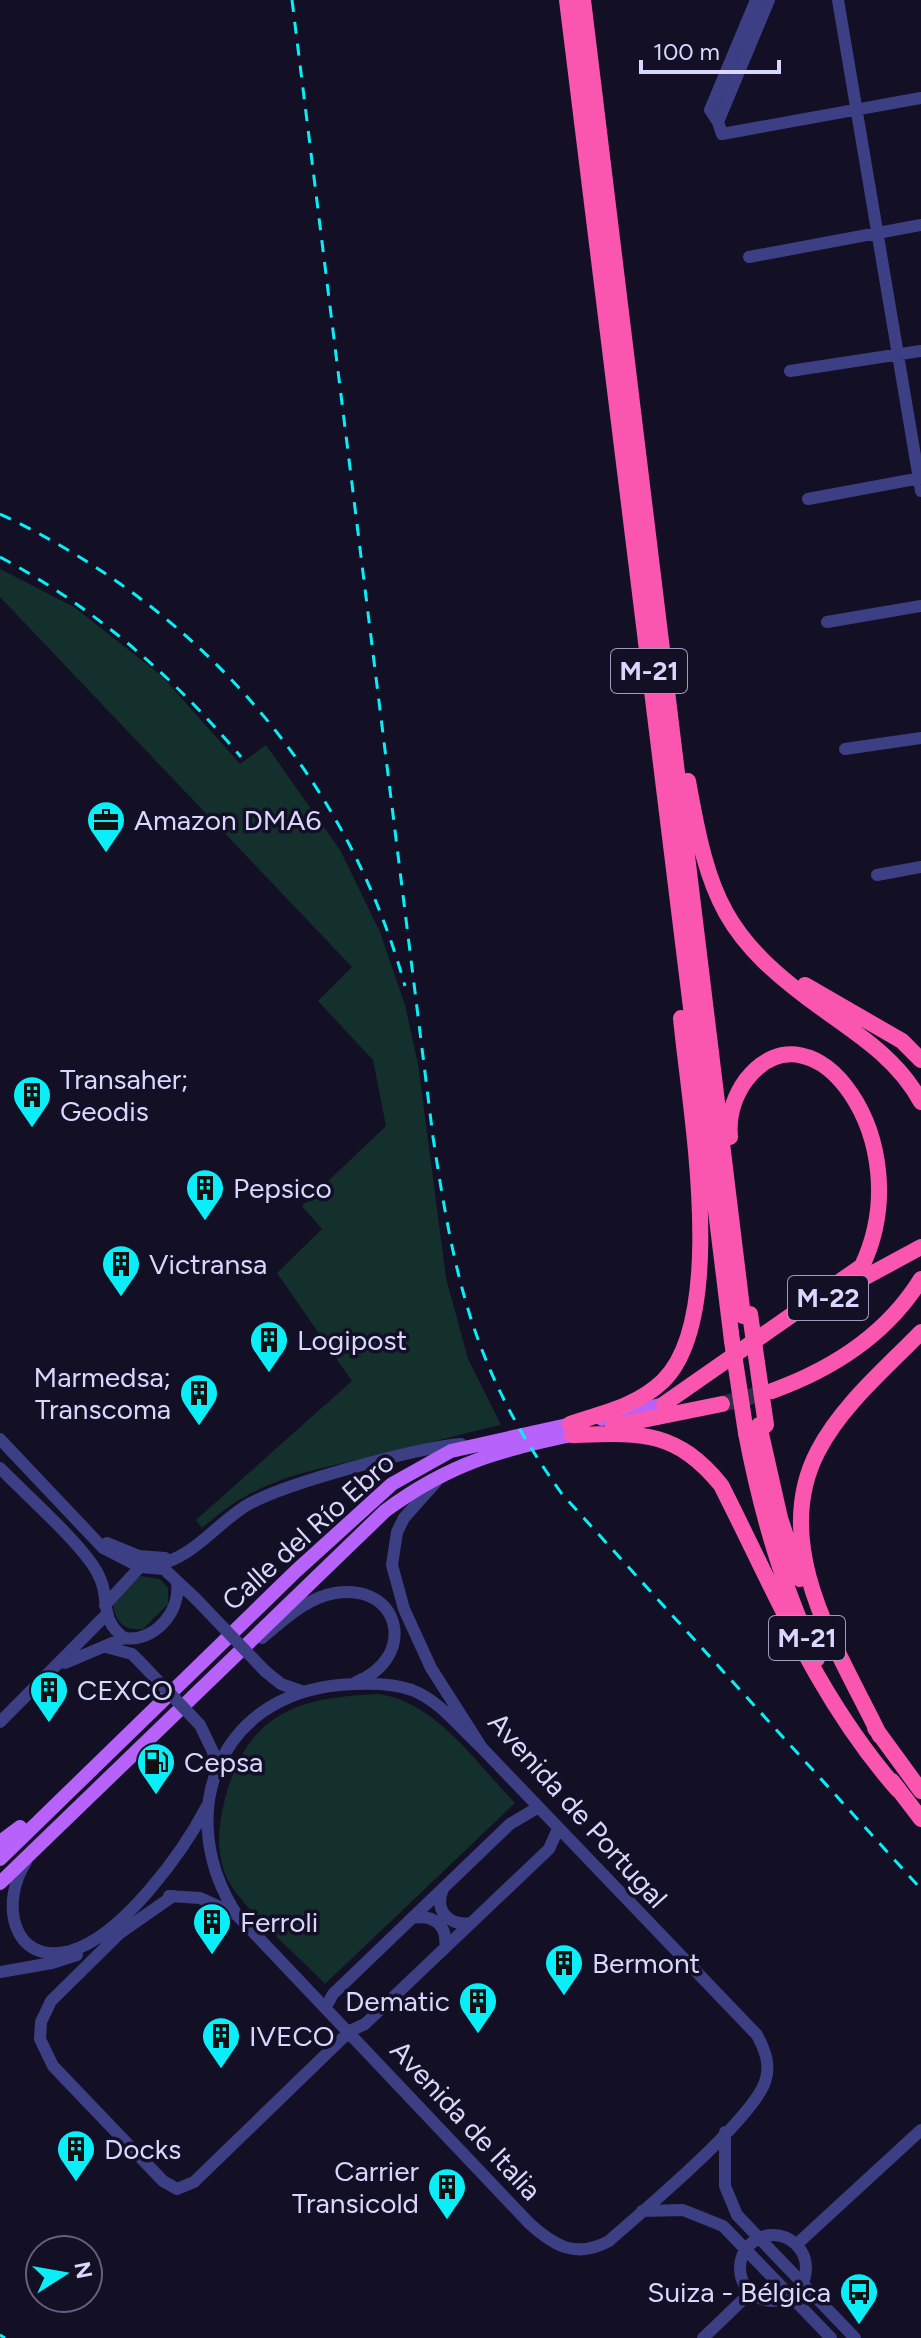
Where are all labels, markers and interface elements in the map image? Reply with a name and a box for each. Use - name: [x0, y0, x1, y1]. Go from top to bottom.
- scale bar: [641, 24, 779, 74]
- text: 100 m: [653, 37, 720, 66]
- road number: M-21: [611, 649, 687, 693]
- office icon: Amazon DMA6: [85, 799, 127, 854]
- place label: Amazon DMA6: [134, 803, 321, 837]
- place label: Transaher; Geodis: [60, 1062, 188, 1128]
- building icon: Transaher; Geodis: [11, 1074, 53, 1129]
- building icon: Pepsico: [184, 1167, 226, 1222]
- place label: Pepsico: [233, 1171, 332, 1205]
- building icon: Victransa: [100, 1243, 142, 1298]
- place label: Victransa: [149, 1247, 267, 1281]
- road number: M-22: [788, 1276, 868, 1320]
- building icon: Logipost: [248, 1319, 290, 1374]
- place label: Logipost: [297, 1323, 407, 1357]
- place label: Marmedsa; Transcoma: [33, 1360, 171, 1426]
- building icon: Marmedsa; Transcoma: [178, 1372, 220, 1427]
- street label: Calle del Río Ebro: [215, 1445, 401, 1617]
- road number: M-21: [769, 1616, 845, 1660]
- building icon: CEXCO: [28, 1669, 70, 1724]
- place label: CEXCO: [77, 1673, 173, 1707]
- street label: Avenida de Portugal: [481, 1705, 675, 1915]
- fuel station icon: Cepsa: [135, 1741, 177, 1796]
- place label: Cepsa: [184, 1745, 263, 1779]
- building icon: Ferroli: [191, 1901, 233, 1956]
- place label: Ferroli: [240, 1905, 318, 1939]
- building icon: Bermont: [543, 1942, 585, 1997]
- place label: Bermont: [592, 1946, 700, 1980]
- building icon: Dematic: [457, 1980, 499, 2035]
- place label: Dematic: [345, 1984, 450, 2018]
- building icon: IVECO: [200, 2015, 242, 2070]
- place label: IVECO: [249, 2019, 334, 2053]
- street label: Avenida de Italia: [383, 2033, 549, 2207]
- building icon: Docks: [55, 2128, 97, 2183]
- place label: Docks: [104, 2132, 181, 2166]
- place label: Carrier Transicold: [292, 2154, 420, 2220]
- building icon: Carrier Transicold: [426, 2166, 468, 2221]
- north arrow: [24, 2234, 104, 2314]
- text: N: [68, 2259, 98, 2281]
- bus stop icon: Suiza - Bélgica: [838, 2271, 880, 2326]
- place label: Suiza - Bélgica: [647, 2275, 831, 2309]

